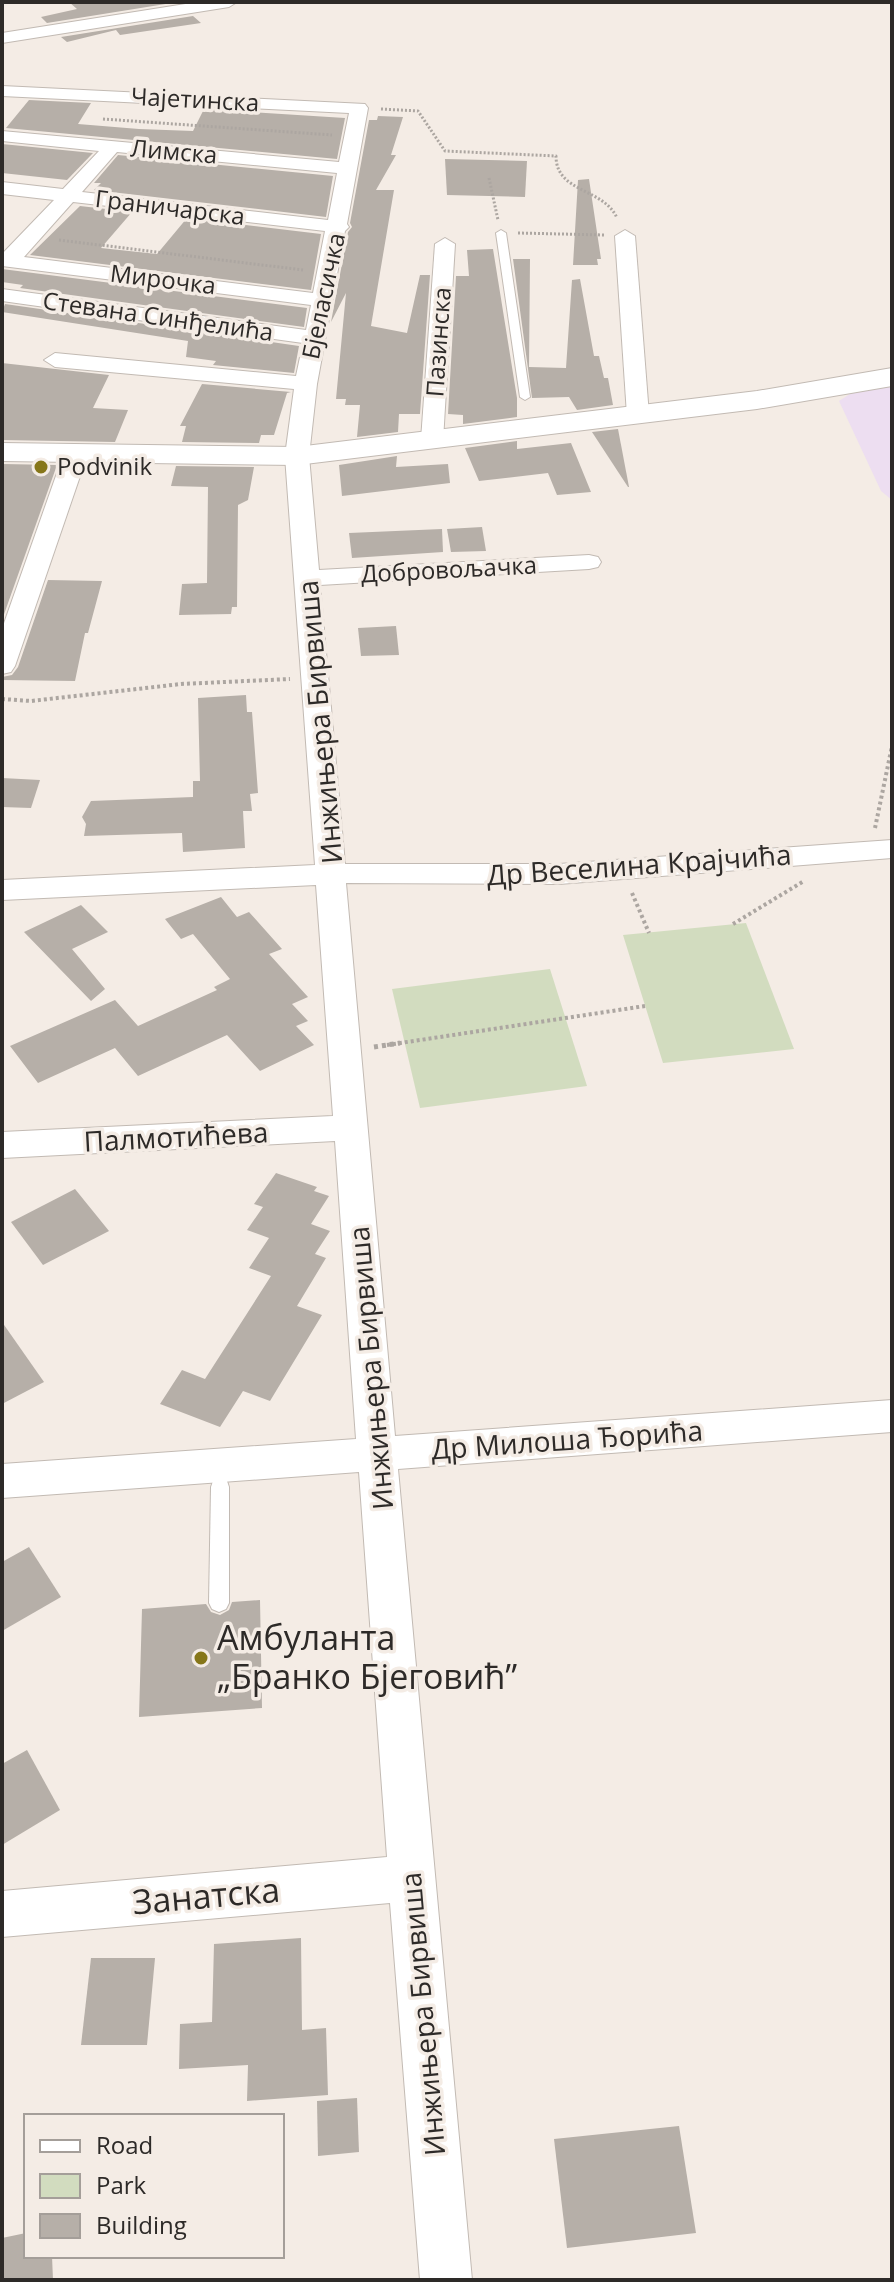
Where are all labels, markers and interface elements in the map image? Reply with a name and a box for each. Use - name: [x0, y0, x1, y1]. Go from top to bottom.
- street label: Чајетинска: [130, 79, 260, 118]
- street label: Лимска: [129, 130, 219, 171]
- street label: Граничарска: [93, 181, 247, 232]
- street label: Бјеласичка: [293, 229, 352, 362]
- street label: Мирочка: [108, 256, 218, 301]
- street label: Стевана Синђелића: [41, 283, 276, 348]
- street label: Пазинска: [417, 286, 458, 398]
- place label: Podvinik: [57, 449, 152, 482]
- marker: Podvinik: [32, 458, 50, 476]
- street label: Добровољачка: [360, 547, 538, 590]
- street label: Инжињера Бирвиша: [288, 579, 350, 865]
- street label: Др Веселина Крајчића: [485, 834, 793, 894]
- street label: Палмотићева: [83, 1112, 269, 1160]
- street label: Инжињера Бирвиша: [339, 1225, 401, 1511]
- street label: Др Милоша Ђорића: [430, 1411, 704, 1467]
- place label: Амбуланта „Бранко Бјеговић”: [217, 1614, 517, 1699]
- marker: Амбуланта „Бранко Бјеговић”: [192, 1649, 210, 1667]
- street label: Занатска: [130, 1866, 282, 1924]
- street label: Инжињера Бирвиша: [391, 1871, 453, 2157]
- legend: [24, 2114, 284, 2258]
- text: Road: [96, 2128, 153, 2161]
- text: Park: [96, 2168, 147, 2201]
- text: Building: [96, 2208, 187, 2241]

